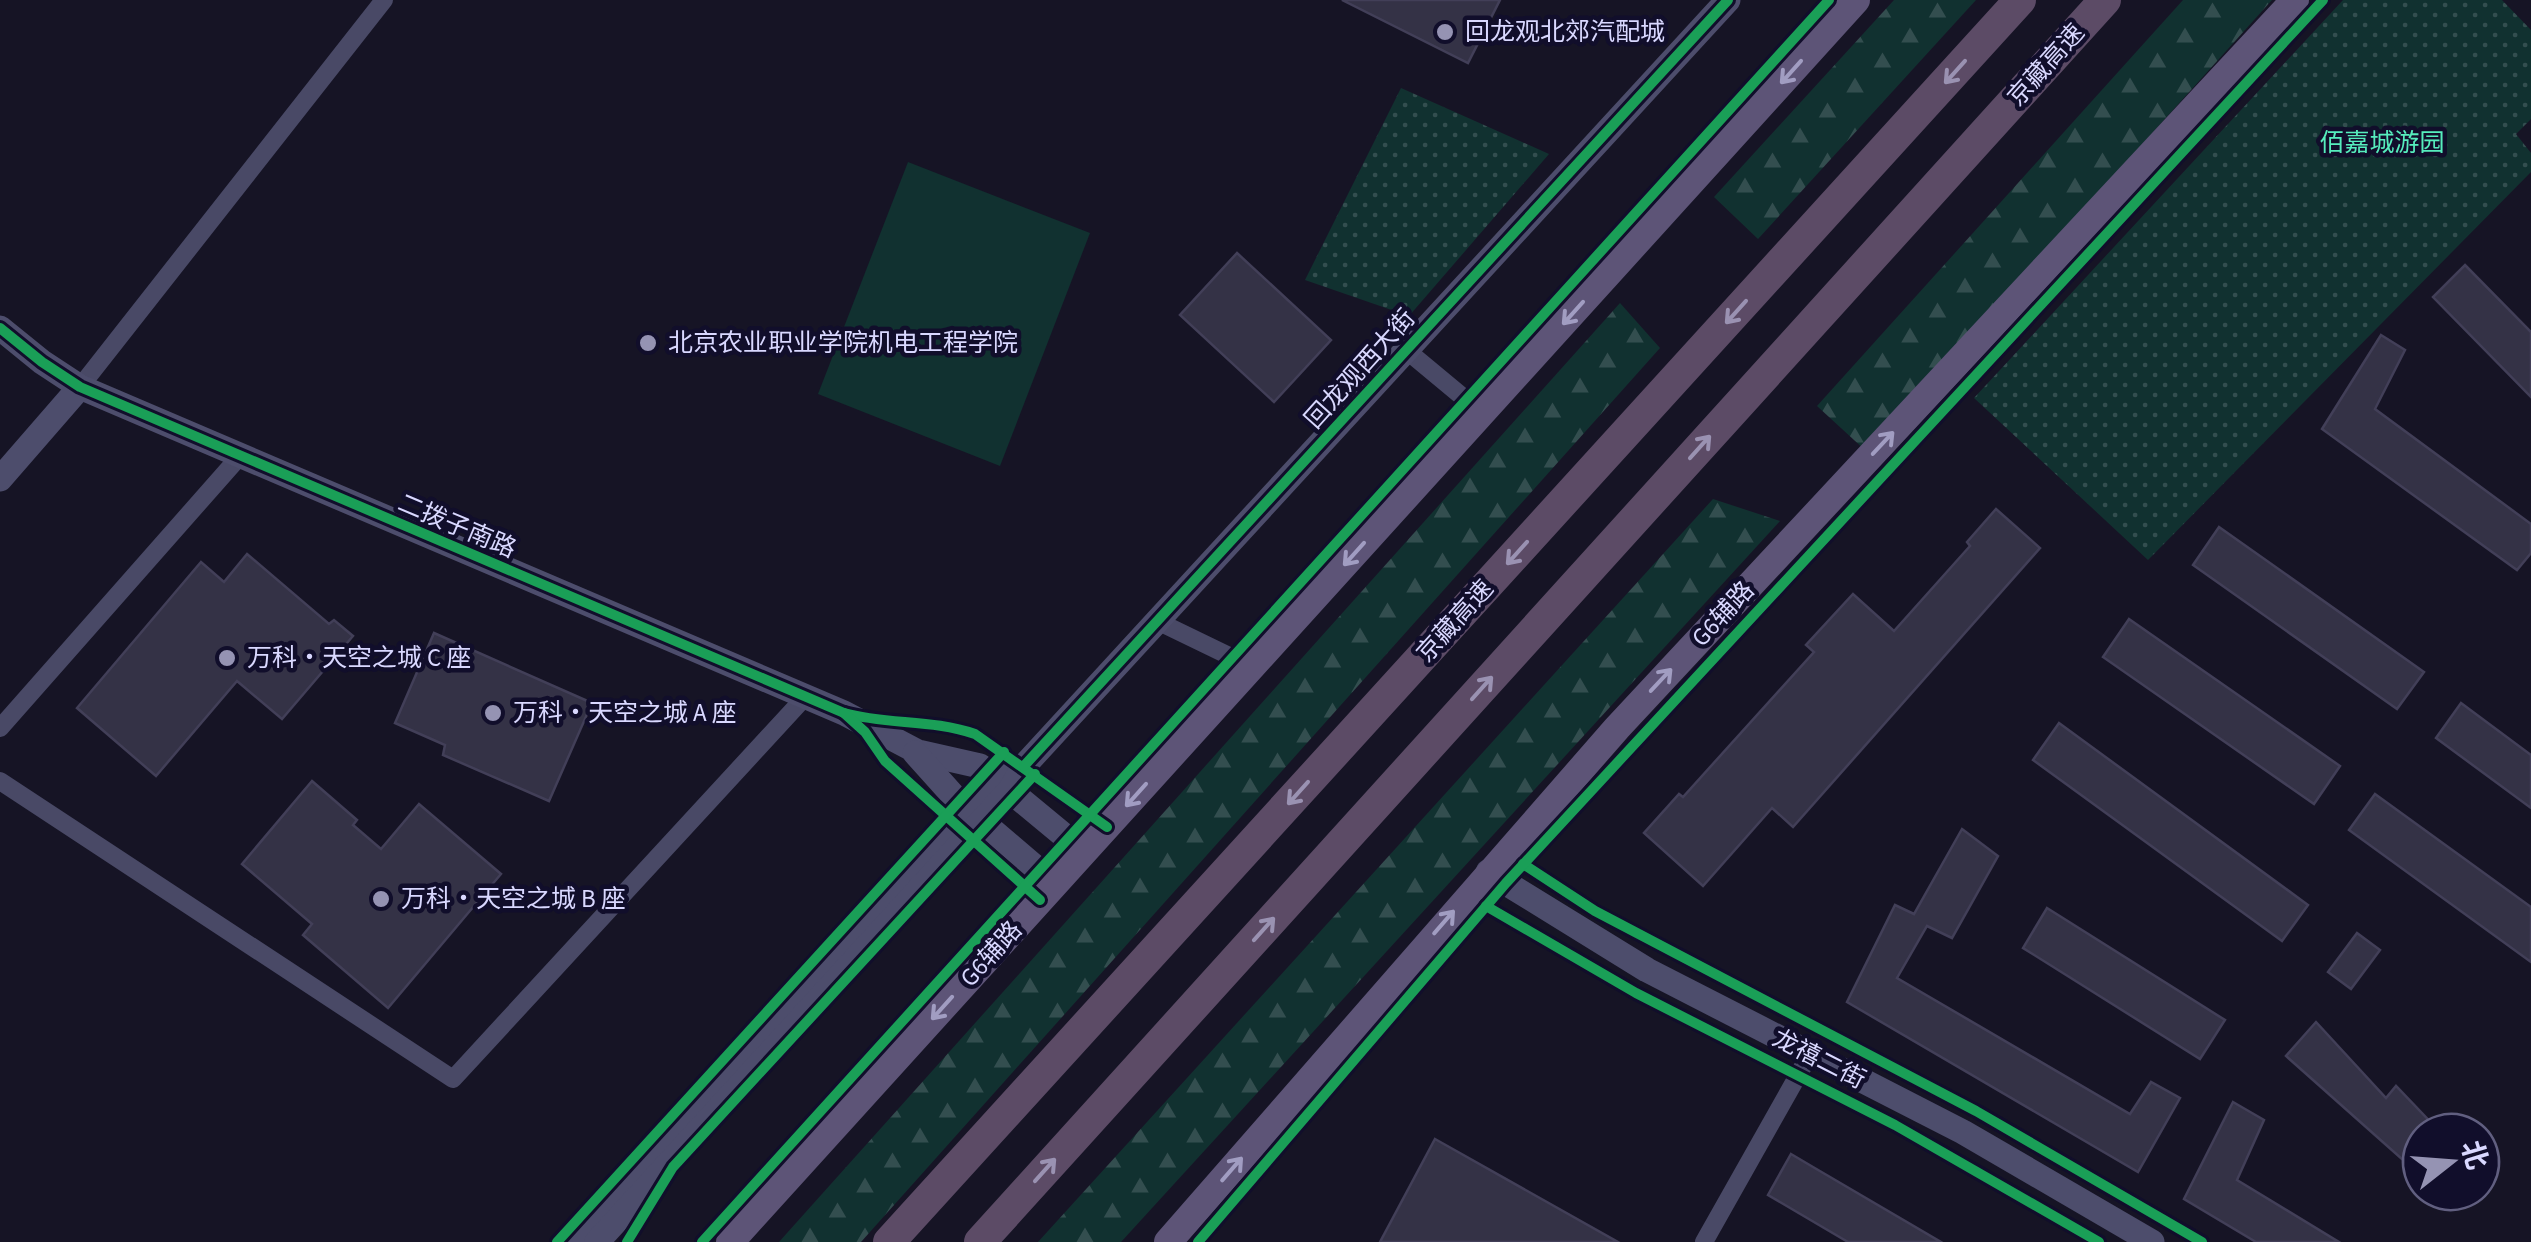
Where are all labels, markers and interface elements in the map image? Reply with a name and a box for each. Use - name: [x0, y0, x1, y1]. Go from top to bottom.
- place label: 回龙观北郊汽配城: [1465, 14, 1665, 50]
- street label: 京藏高速: [1999, 16, 2093, 114]
- marker: 回龙观北郊汽配城: [1434, 21, 1456, 43]
- one-way arrow: [1780, 59, 1803, 84]
- one-way arrow: [1943, 59, 1966, 84]
- park label: 佰嘉城游园: [2319, 125, 2445, 161]
- one-way arrow: [1725, 299, 1748, 324]
- one-way arrow: [1561, 300, 1584, 325]
- street label: 回龙观西大街: [1296, 301, 1424, 437]
- place label: 北京农业职业学院机电工程学院: [668, 325, 1018, 361]
- marker: 北京农业职业学院机电工程学院: [637, 332, 659, 354]
- one-way arrow: [1871, 431, 1895, 455]
- one-way arrow: [1688, 435, 1711, 460]
- street label: 二拨子南路: [392, 485, 522, 567]
- one-way arrow: [1506, 540, 1529, 565]
- one-way arrow: [1343, 541, 1366, 566]
- street label: 京藏高速: [1408, 572, 1502, 670]
- street label: G6辅路: [1683, 573, 1763, 655]
- place label: 万科・天空之城 C 座: [247, 640, 471, 676]
- marker: 万科・天空之城 C 座: [216, 647, 238, 669]
- one-way arrow: [1649, 669, 1673, 693]
- one-way arrow: [1470, 676, 1493, 701]
- place label: 万科・天空之城 A 座: [513, 695, 737, 731]
- marker: 万科・天空之城 A 座: [482, 702, 504, 724]
- one-way arrow: [1287, 780, 1310, 805]
- one-way arrow: [1125, 782, 1148, 807]
- place label: 万科・天空之城 B 座: [401, 881, 626, 917]
- marker: 万科・天空之城 B 座: [370, 888, 392, 910]
- one-way arrow: [1433, 910, 1455, 936]
- street label: G6辅路: [952, 913, 1030, 995]
- one-way arrow: [1252, 917, 1275, 942]
- one-way arrow: [931, 995, 954, 1020]
- street label: 龙禧二街: [1766, 1020, 1872, 1098]
- north arrow: [2401, 1112, 2501, 1212]
- text: 北: [2451, 1136, 2497, 1174]
- one-way arrow: [1221, 1156, 1243, 1182]
- one-way arrow: [1034, 1158, 1057, 1183]

